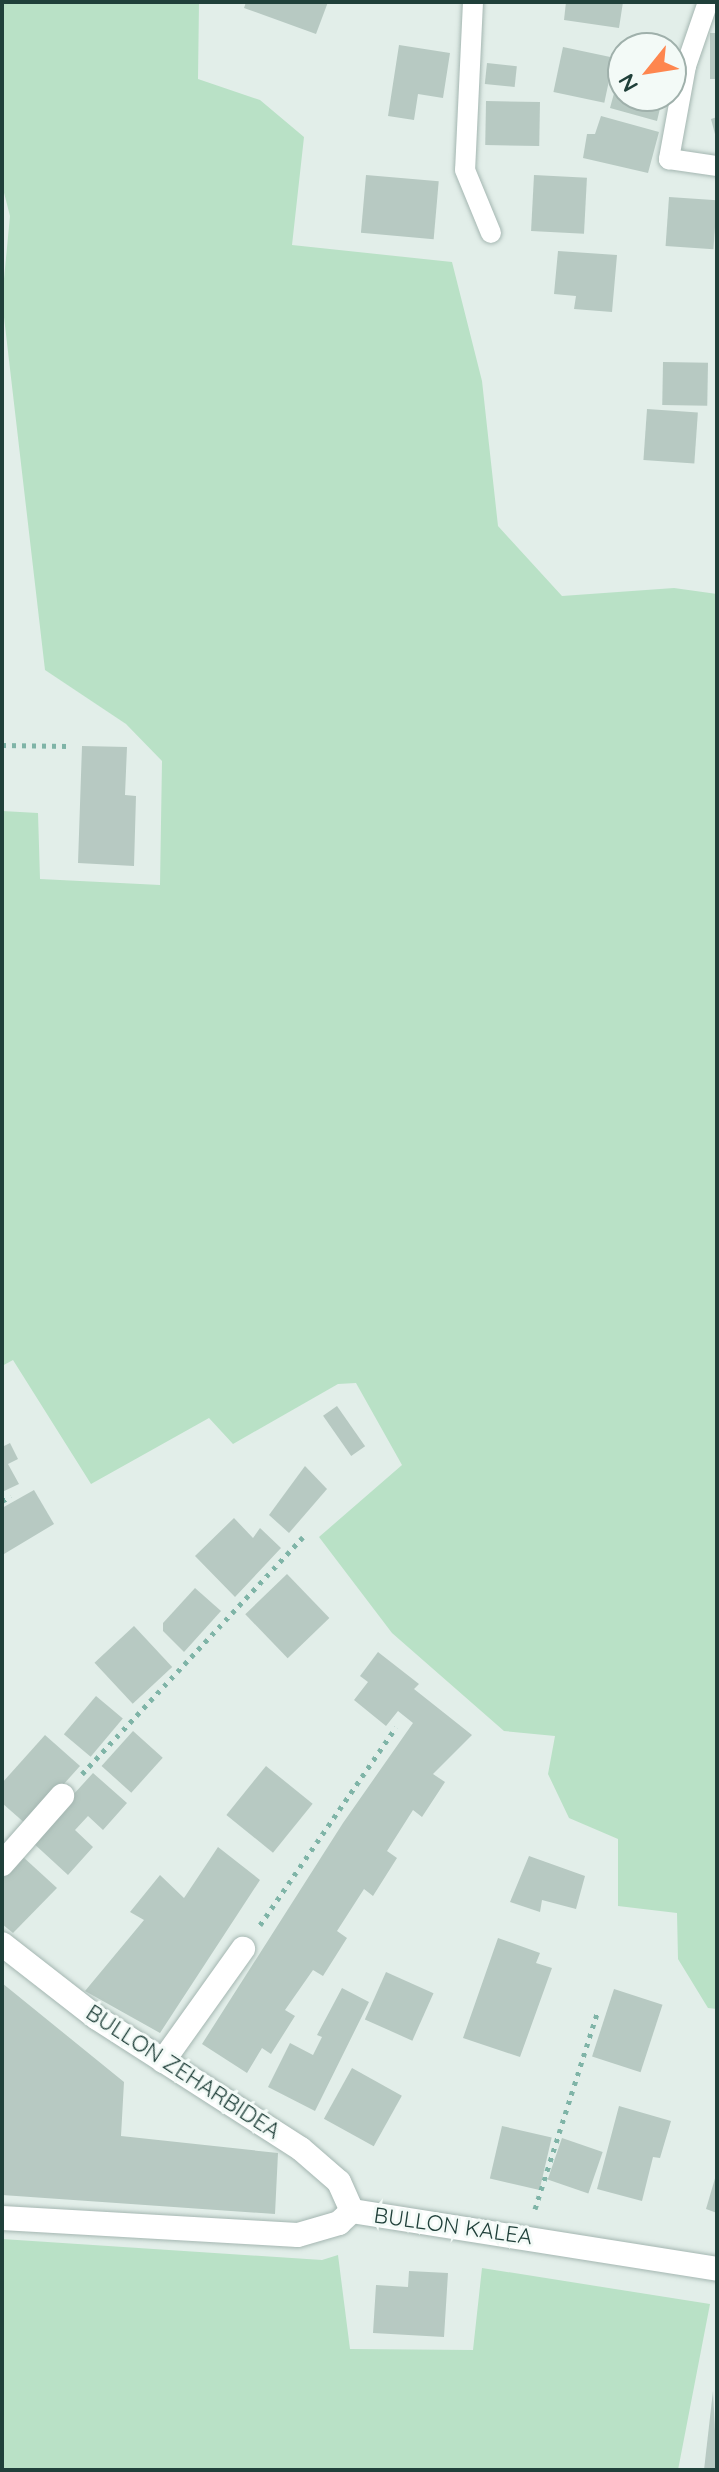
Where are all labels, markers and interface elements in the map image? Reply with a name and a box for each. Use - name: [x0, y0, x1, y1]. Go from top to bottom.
- north arrow: [607, 32, 687, 112]
- text: N: [612, 69, 644, 97]
- street label: BULLON ZEHARBIDEA: [81, 1999, 285, 2145]
- street label: BULLON KALEA: [372, 2202, 534, 2250]

